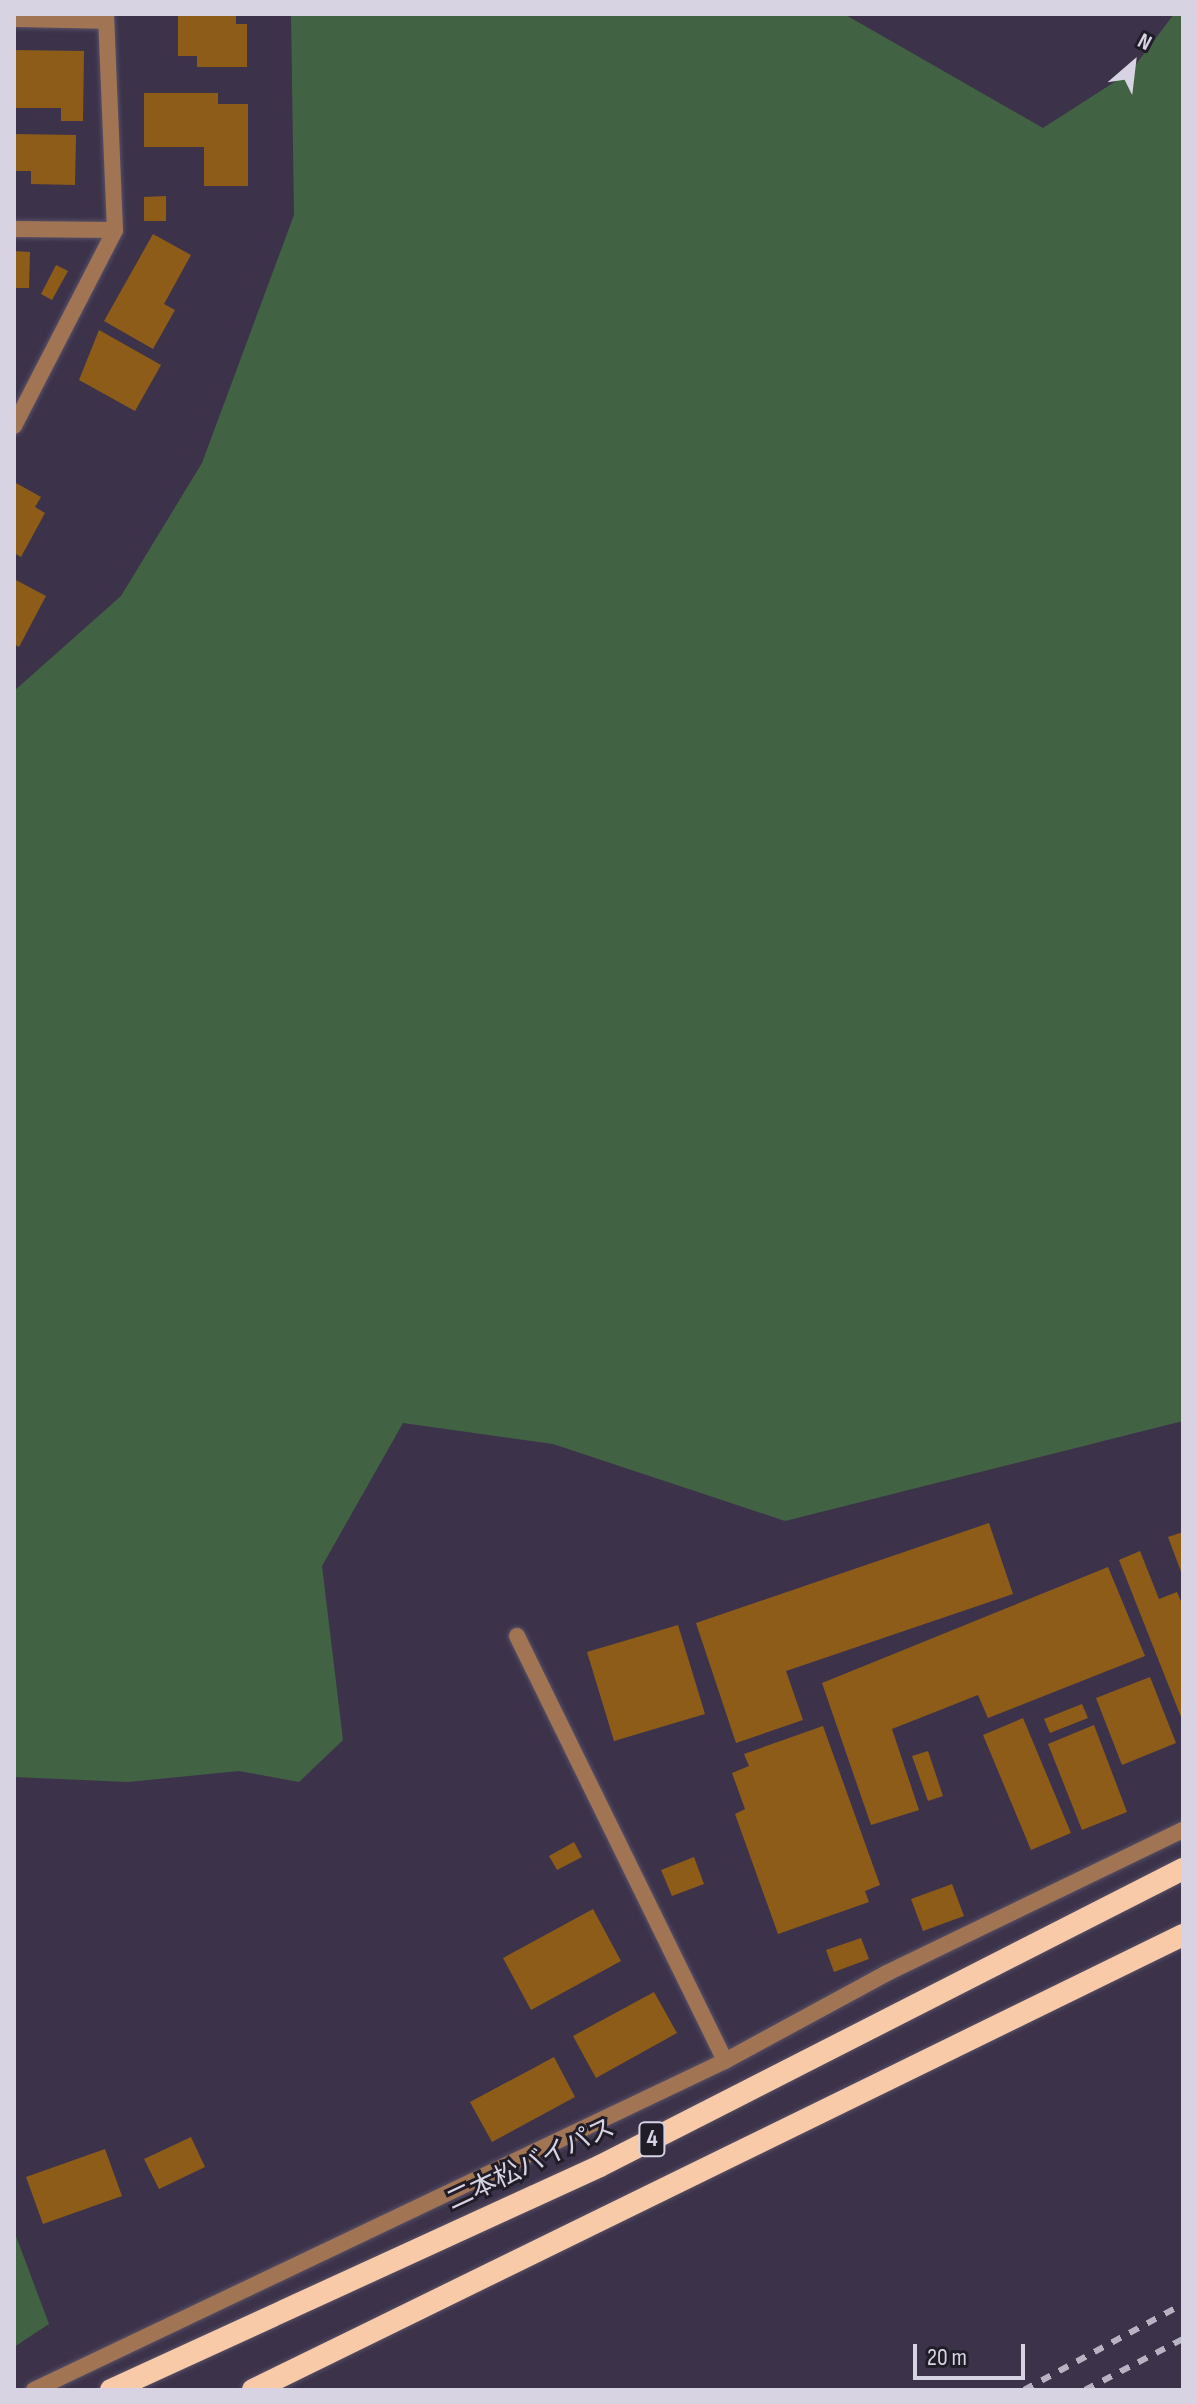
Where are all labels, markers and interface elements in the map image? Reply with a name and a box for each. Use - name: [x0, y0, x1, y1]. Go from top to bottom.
- north arrow: [1093, 24, 1173, 104]
- text: N: [1133, 28, 1156, 57]
- street label: 二本松バイパス: [442, 2112, 620, 2218]
- road number: 4: [638, 2119, 666, 2159]
- scale bar: [917, 2328, 1029, 2378]
- text: 20 m: [927, 2343, 967, 2372]

